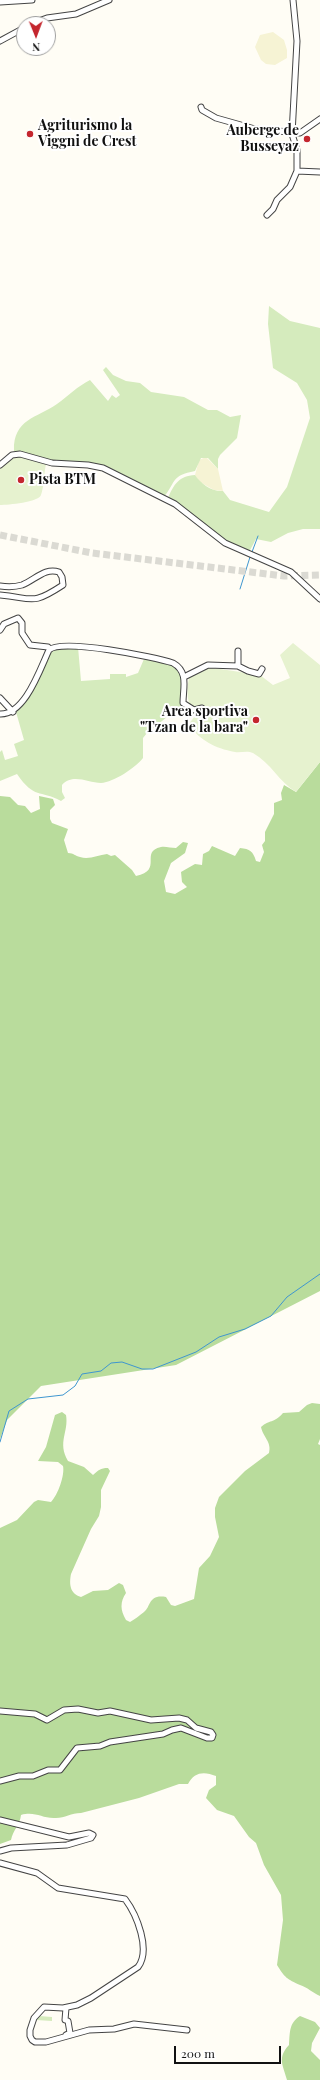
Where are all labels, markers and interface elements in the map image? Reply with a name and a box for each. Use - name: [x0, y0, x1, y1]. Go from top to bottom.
- north arrow: [16, 16, 56, 56]
- text: N: [32, 40, 40, 55]
- place label: Agriturismo la Viggni de Crest: [38, 118, 136, 150]
- place label: Auberge de Busseyaz: [227, 123, 299, 156]
- marker: Agriturismo la Viggni de Crest: [25, 129, 35, 139]
- marker: Auberge de Busseyaz: [302, 134, 312, 144]
- place label: Pista BTM: [29, 472, 96, 488]
- marker: Pista BTM: [16, 475, 26, 485]
- place label: Area sportiva "Tzan de la bara": [140, 704, 248, 736]
- marker: Area sportiva "Tzan de la bara": [251, 715, 261, 725]
- scale bar: [176, 2038, 283, 2064]
- text: 200 m: [181, 2045, 215, 2061]

